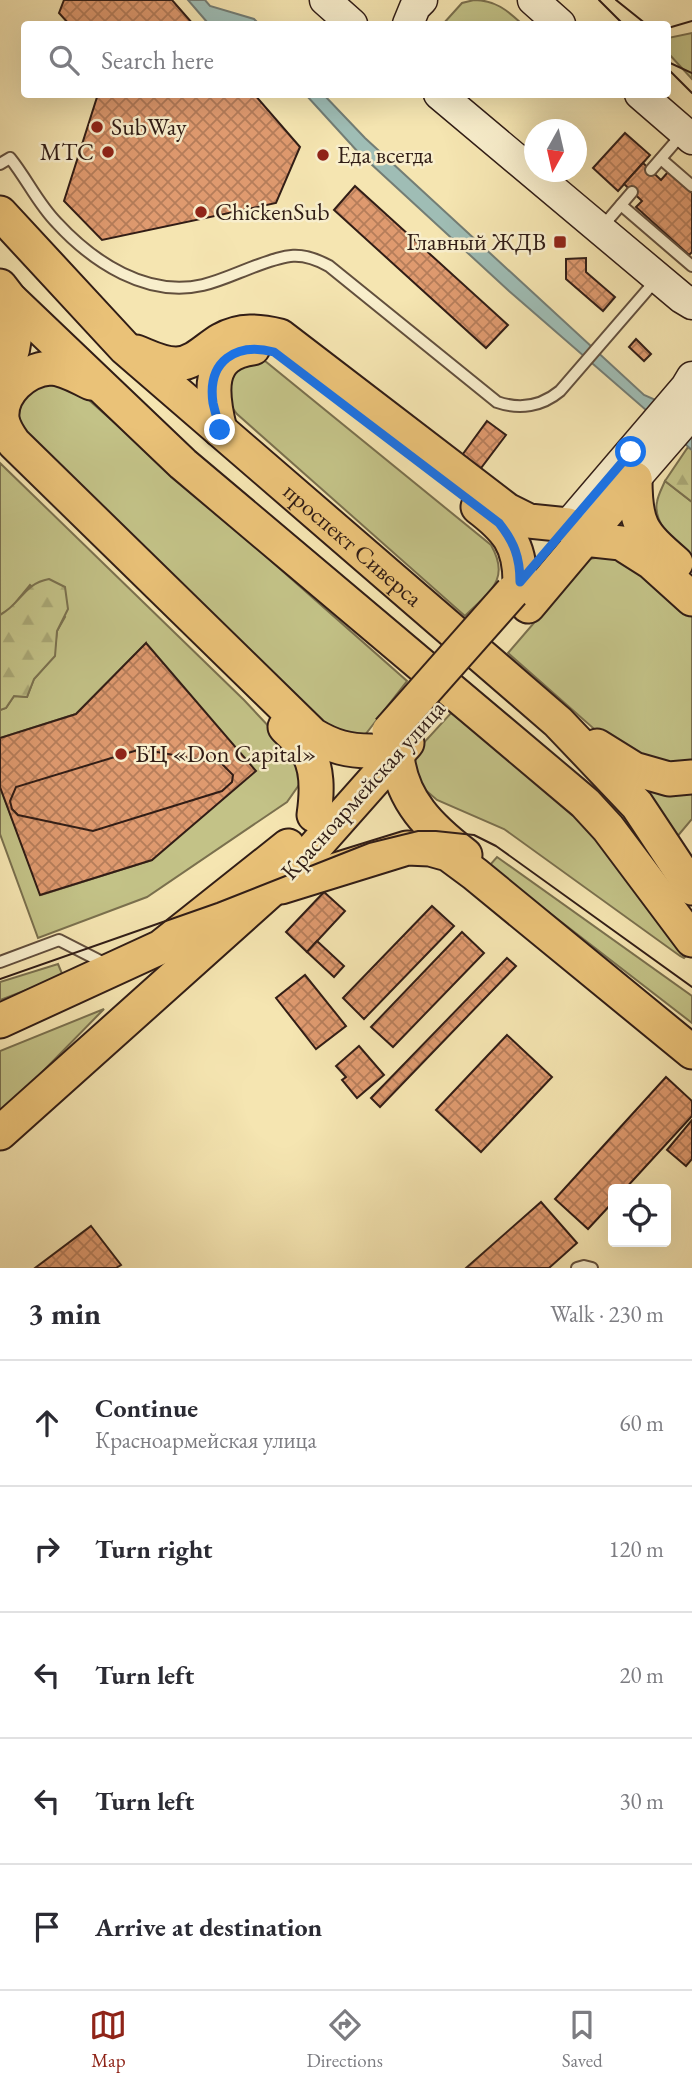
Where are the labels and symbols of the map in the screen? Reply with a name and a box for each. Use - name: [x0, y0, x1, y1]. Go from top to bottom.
- place label: SubWay: [111, 111, 187, 142]
- marker: SubWay: [89, 119, 105, 135]
- north arrow: [524, 119, 587, 182]
- place label: МТС: [40, 136, 94, 167]
- place label: Еда всегда: [337, 139, 434, 170]
- marker: МТС: [100, 144, 116, 160]
- marker: Еда всегда: [315, 147, 331, 163]
- place label: ChickenSub: [215, 196, 330, 227]
- marker: ChickenSub: [193, 204, 209, 220]
- place label: Главный ЖДВ: [406, 226, 546, 257]
- marker: Главный ЖДВ: [552, 234, 568, 250]
- route end: [204, 414, 235, 445]
- route start: [615, 436, 646, 467]
- street label: проспект Сиверса: [277, 476, 430, 613]
- street label: Красноармейская улица: [274, 693, 452, 886]
- place label: БЦ «Don Capital»: [135, 738, 316, 769]
- marker: БЦ «Don Capital»: [113, 746, 129, 762]

